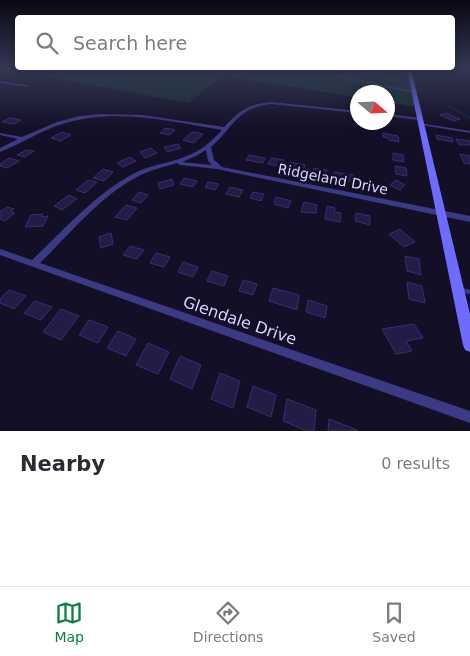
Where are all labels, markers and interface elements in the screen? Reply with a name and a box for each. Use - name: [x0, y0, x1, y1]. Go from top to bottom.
- search box: [15, 15, 455, 70]
- icon: search: [33, 29, 61, 57]
- text: Search here: [73, 32, 187, 54]
- north arrow: [350, 85, 395, 130]
- street label: Ridgeland Drive: [276, 160, 390, 198]
- street label: Glendale Drive: [181, 292, 299, 349]
- text: Nearby: [20, 452, 105, 476]
- text: 0 results: [381, 454, 450, 473]
- tab: Map: [54, 599, 84, 645]
- tab: Directions: [193, 599, 263, 645]
- tab: Saved: [372, 599, 416, 645]

